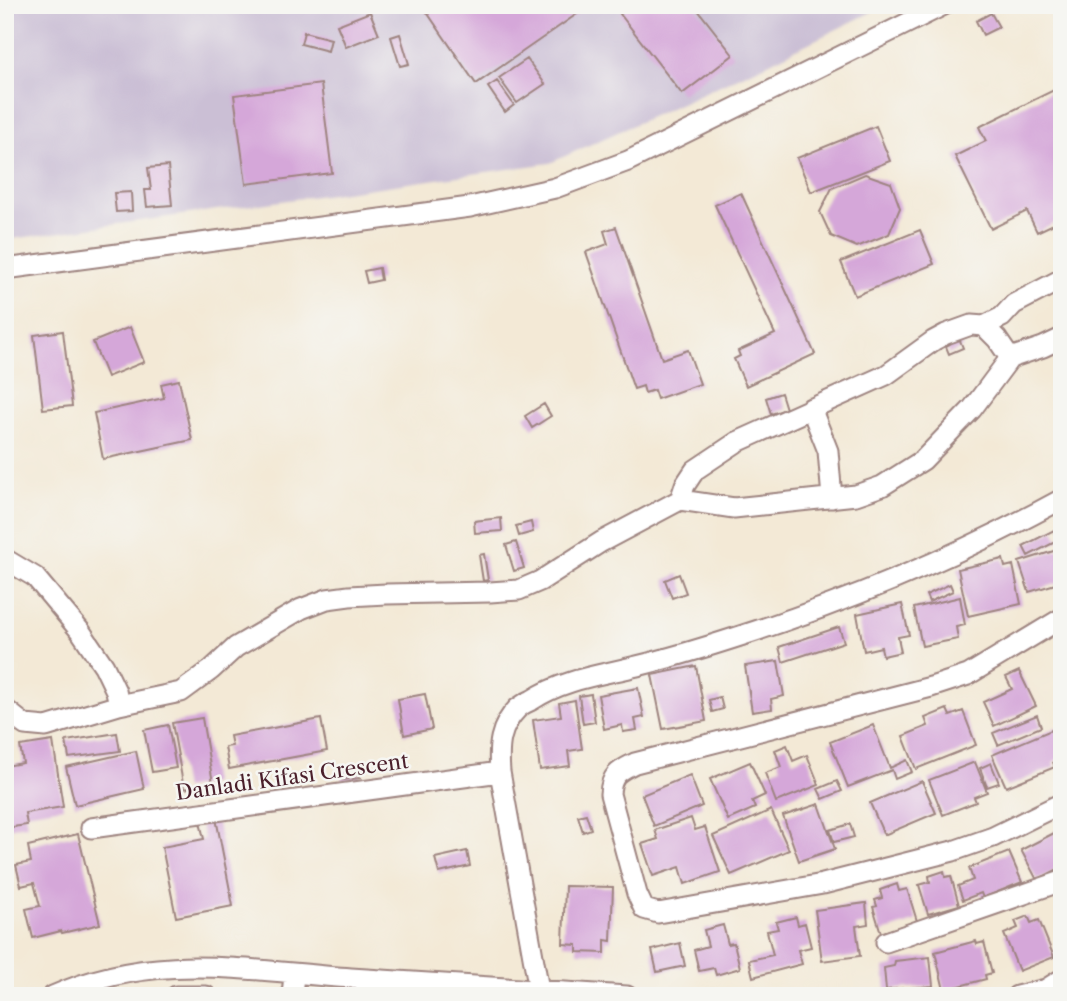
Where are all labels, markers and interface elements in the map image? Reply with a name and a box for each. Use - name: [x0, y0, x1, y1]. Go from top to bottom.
- street label: Danladi Kifasi Crescent: [174, 748, 410, 805]

